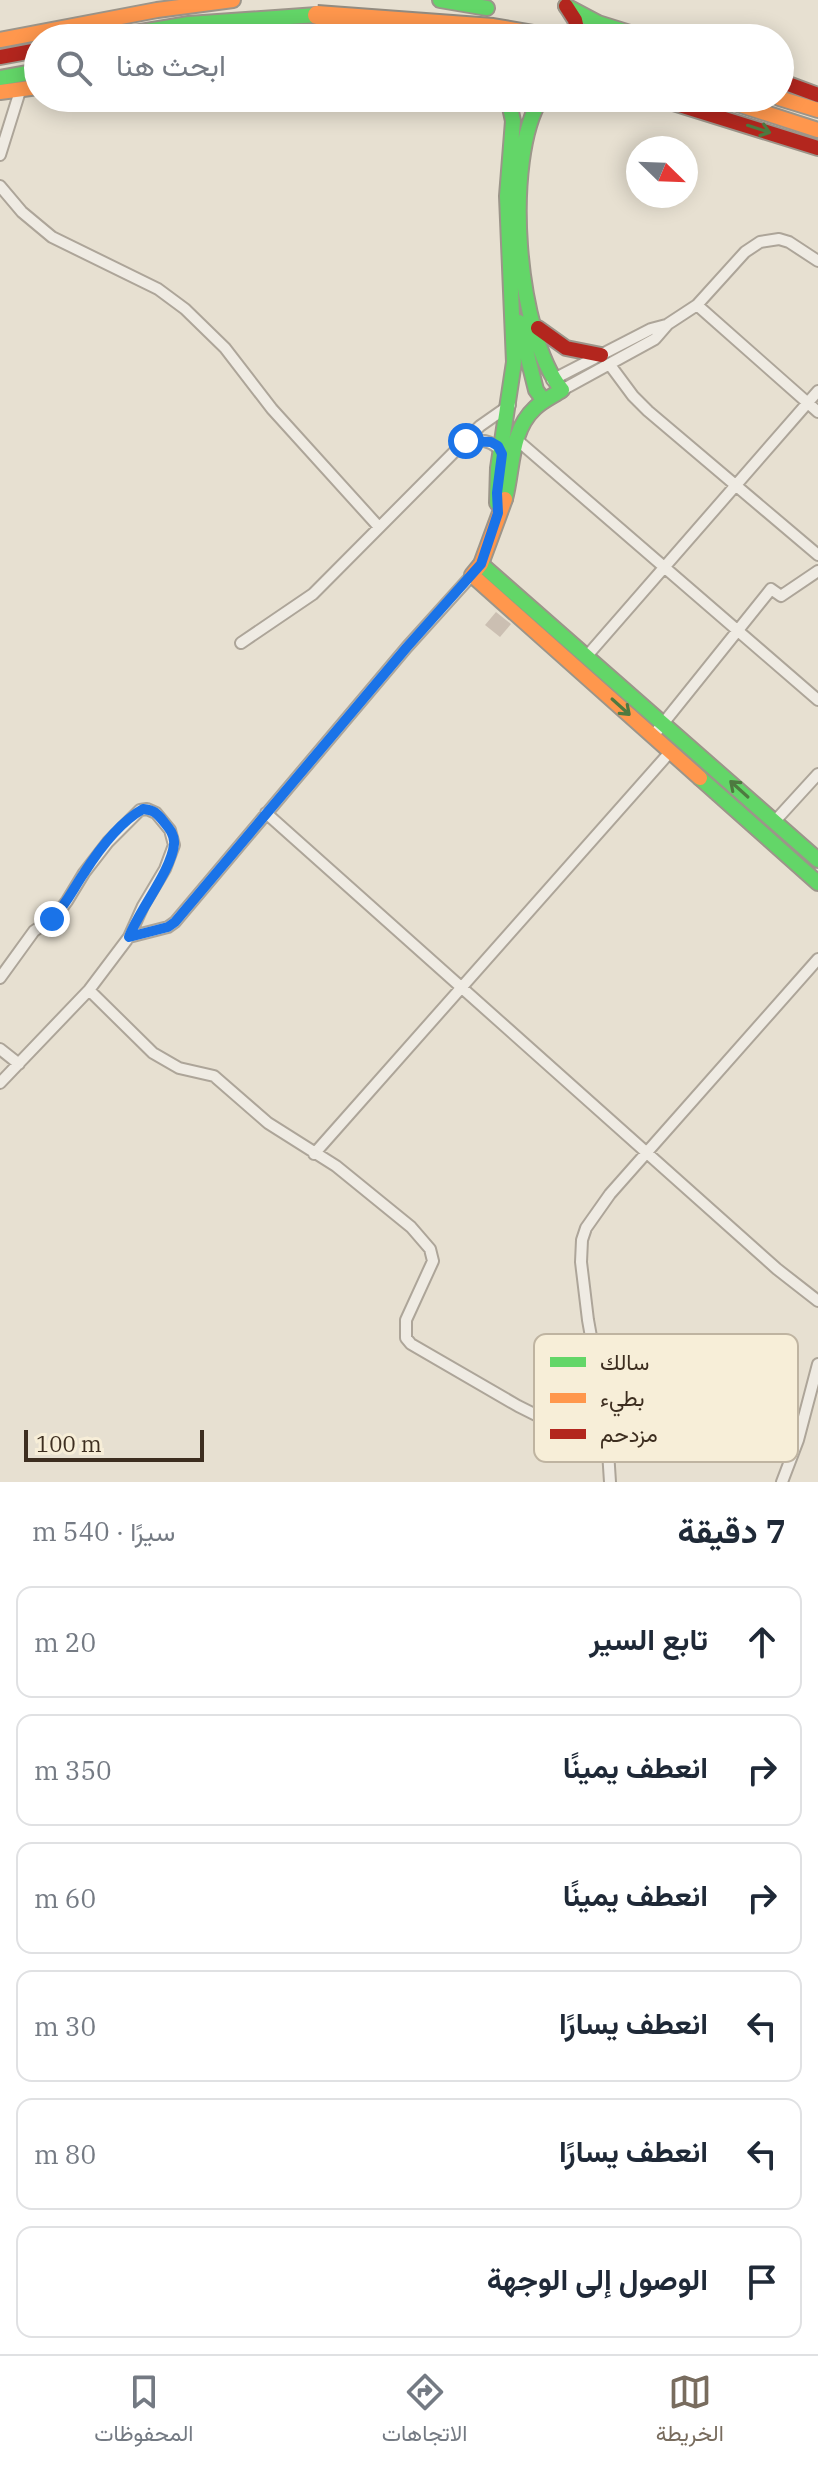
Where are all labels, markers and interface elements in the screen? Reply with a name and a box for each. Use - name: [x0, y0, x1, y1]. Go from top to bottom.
- search box: [24, 24, 794, 112]
- text: ابحث هنا: [116, 45, 226, 84]
- icon: search: [52, 46, 96, 90]
- one-way arrow: [745, 122, 771, 137]
- north arrow: [626, 136, 698, 208]
- route start: [448, 423, 484, 459]
- one-way arrow: [611, 698, 631, 716]
- one-way arrow: [730, 781, 750, 799]
- route end: [34, 901, 70, 937]
- legend: [534, 1334, 798, 1462]
- text: سالك: [600, 1347, 649, 1376]
- text: بطيء: [600, 1383, 645, 1417]
- text: مزدحم: [600, 1419, 658, 1449]
- scale bar: [24, 1426, 204, 1462]
- text: 100 m: [36, 1429, 102, 1458]
- text: 7 دقيقة: [678, 1508, 786, 1552]
- text: سيرًا · 540 m: [32, 1514, 175, 1548]
- text: تابع السير: [589, 1619, 708, 1658]
- icon: ahead: [740, 1620, 784, 1664]
- text: 20 m: [34, 1625, 96, 1659]
- text: انعطف يمينًا: [563, 1747, 708, 1786]
- icon: right: [740, 1748, 784, 1792]
- text: 350 m: [34, 1753, 112, 1787]
- text: انعطف يمينًا: [563, 1875, 708, 1914]
- icon: right: [740, 1876, 784, 1920]
- text: 60 m: [34, 1881, 96, 1915]
- text: انعطف يسارًا: [559, 2003, 708, 2042]
- icon: left: [740, 2004, 784, 2048]
- text: 30 m: [34, 2009, 96, 2043]
- text: انعطف يسارًا: [559, 2131, 708, 2170]
- icon: left: [740, 2132, 784, 2176]
- text: 80 m: [34, 2137, 96, 2171]
- text: الوصول إلى الوجهة: [487, 2259, 708, 2298]
- icon: arrive: [740, 2260, 784, 2304]
- tab: المحفوظات: [94, 2370, 193, 2453]
- tab: الاتجاهات: [382, 2370, 467, 2453]
- tab: الخريطة: [656, 2370, 724, 2453]

